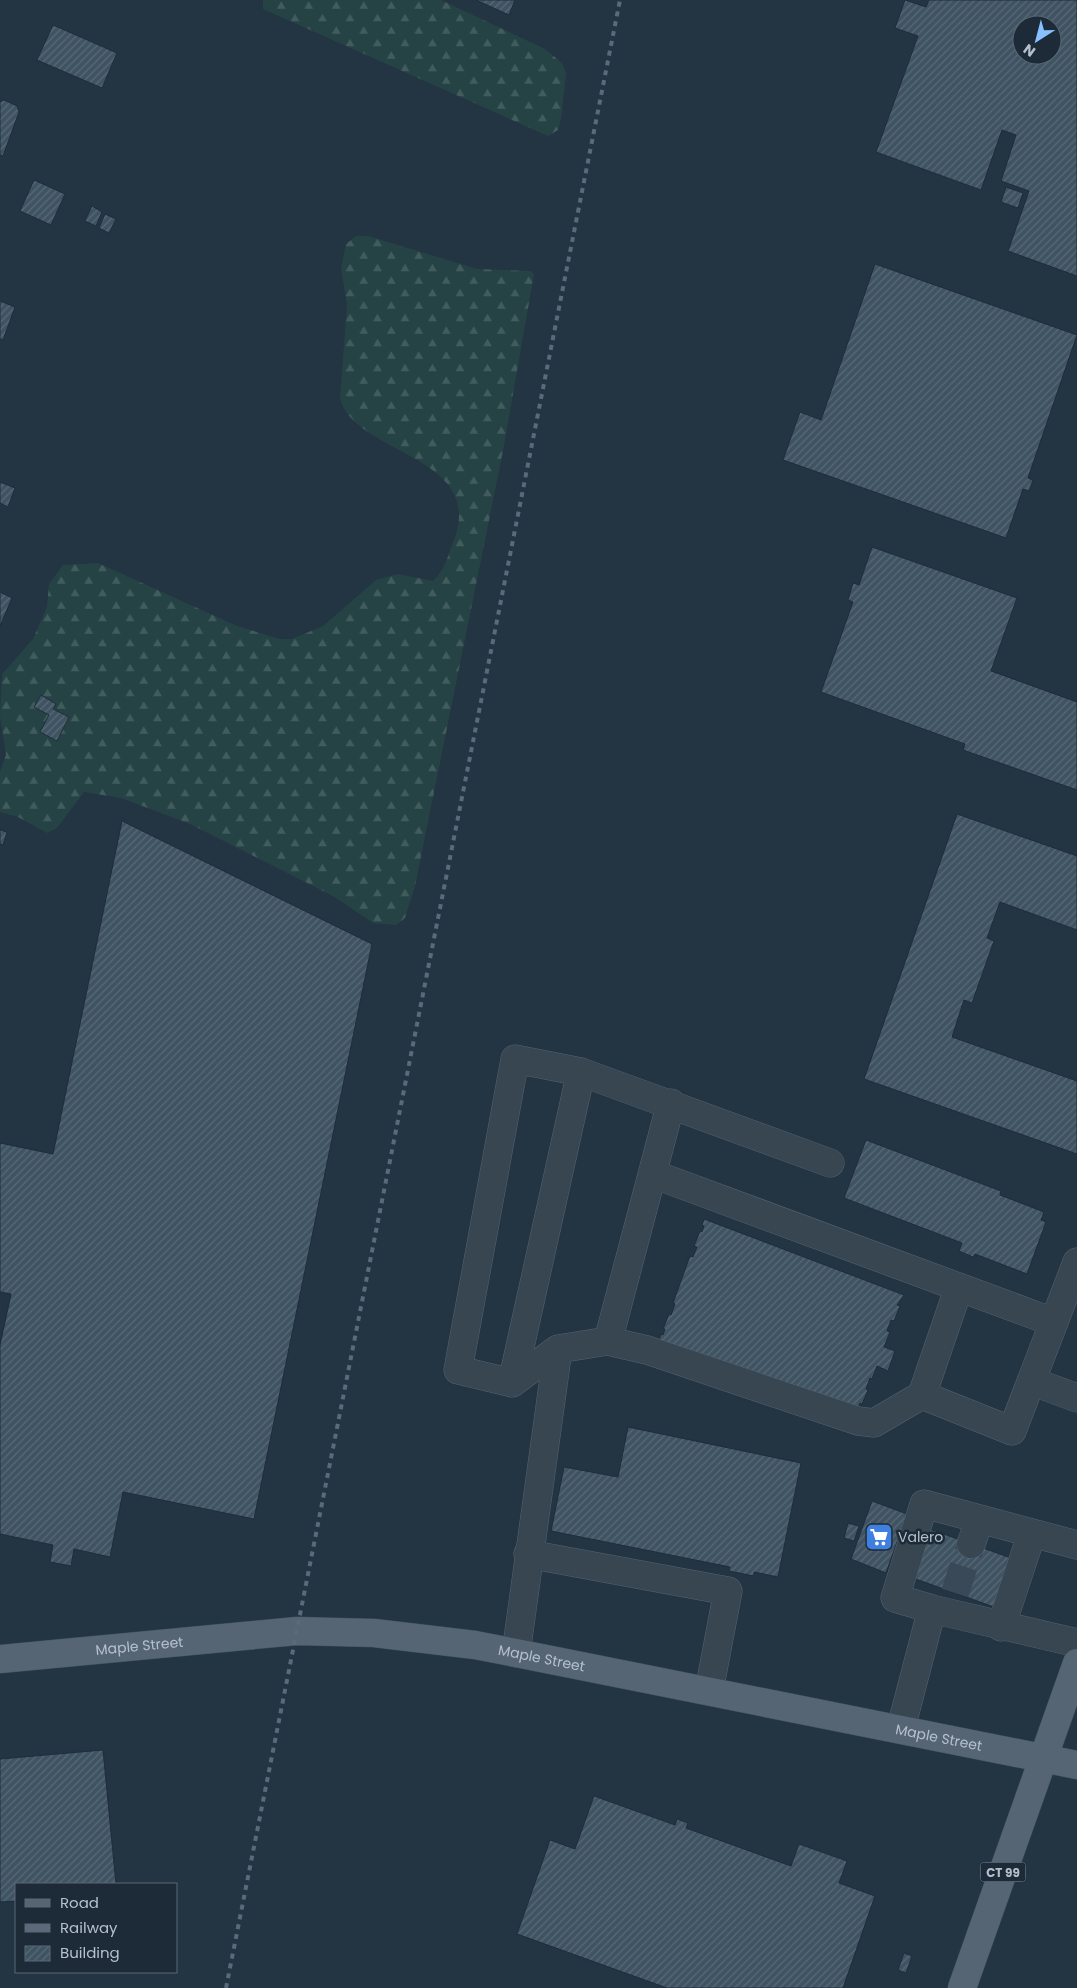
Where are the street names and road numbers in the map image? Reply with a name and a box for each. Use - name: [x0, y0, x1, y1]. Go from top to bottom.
- street label: Maple Street: [95, 1632, 184, 1660]
- street label: Maple Street: [497, 1640, 587, 1677]
- street label: Maple Street: [894, 1719, 984, 1756]
- road number: CT 99: [980, 1862, 1026, 1881]

